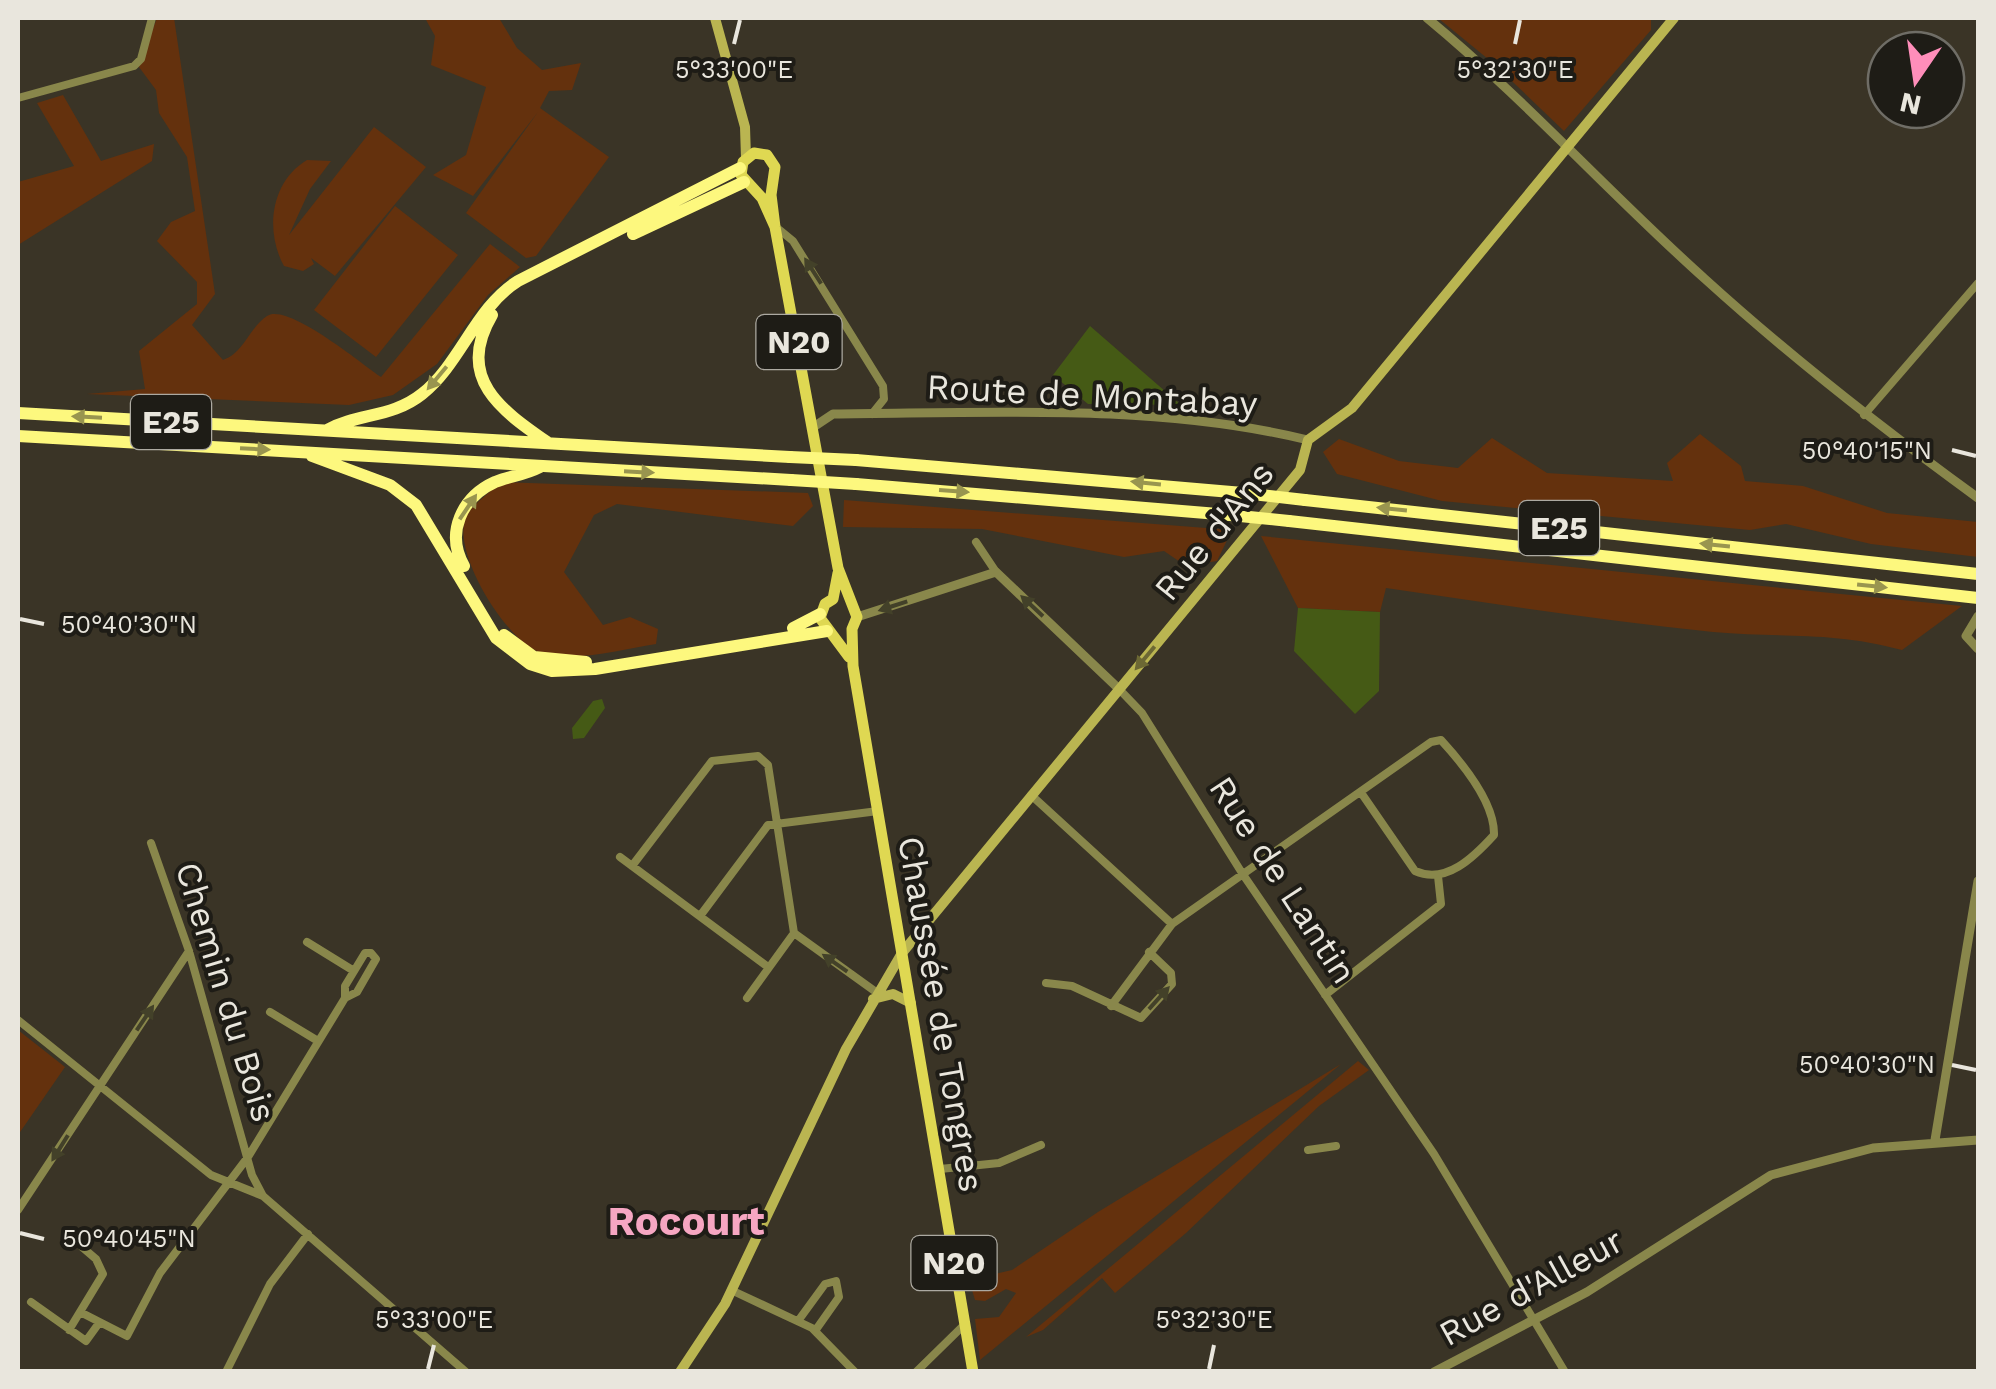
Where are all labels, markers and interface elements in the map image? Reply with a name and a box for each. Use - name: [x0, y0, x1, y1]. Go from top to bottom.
- north arrow: [1866, 30, 1966, 130]
- text: 5°33'00"E: [675, 55, 793, 84]
- text: 5°32'30"E: [1456, 55, 1574, 84]
- text: N: [1897, 85, 1924, 122]
- one-way arrow: [804, 258, 822, 285]
- road number: N20: [756, 315, 842, 369]
- one-way arrow: [426, 365, 448, 390]
- street label: Route de Montabay: [925, 365, 1259, 425]
- road number: E25: [131, 395, 211, 449]
- one-way arrow: [71, 409, 103, 425]
- text: 50°40'15"N: [1802, 436, 1932, 465]
- one-way arrow: [239, 441, 271, 457]
- street label: Rue d'Ans: [1145, 453, 1283, 609]
- one-way arrow: [624, 464, 656, 480]
- one-way arrow: [1129, 475, 1161, 491]
- one-way arrow: [938, 483, 970, 499]
- one-way arrow: [458, 494, 477, 520]
- one-way arrow: [1376, 501, 1408, 517]
- road number: E25: [1519, 501, 1599, 555]
- one-way arrow: [1699, 537, 1731, 553]
- one-way arrow: [1856, 578, 1888, 594]
- one-way arrow: [1020, 595, 1044, 618]
- one-way arrow: [878, 599, 908, 614]
- text: 50°40'30"N: [61, 610, 197, 639]
- one-way arrow: [1135, 645, 1157, 670]
- street label: Rue de Lantin: [1200, 769, 1366, 991]
- street label: Chaussée de Tongres: [889, 833, 993, 1195]
- street label: Chemin du Bois: [167, 857, 285, 1127]
- one-way arrow: [822, 954, 848, 973]
- one-way arrow: [1148, 986, 1170, 1011]
- one-way arrow: [135, 1004, 154, 1031]
- text: 50°40'30"N: [1799, 1050, 1935, 1079]
- one-way arrow: [52, 1134, 70, 1162]
- district label: Rocourt: [608, 1198, 765, 1245]
- street label: Rue d'Alleur: [1432, 1219, 1630, 1355]
- text: 50°40'45"N: [62, 1224, 196, 1253]
- road number: N20: [912, 1236, 996, 1290]
- text: 5°33'00"E: [375, 1305, 493, 1334]
- text: 5°32'30"E: [1155, 1305, 1273, 1334]

